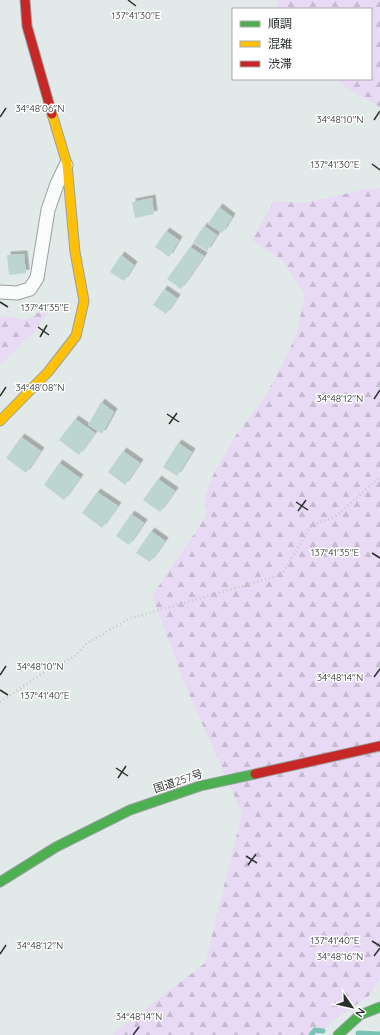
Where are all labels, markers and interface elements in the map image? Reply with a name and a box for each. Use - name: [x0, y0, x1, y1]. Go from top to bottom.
- legend: [232, 8, 372, 80]
- text: 137°41'30"E: [112, 9, 161, 22]
- text: 順調: [268, 16, 292, 31]
- text: 混雑: [268, 36, 292, 51]
- text: 渋滞: [268, 56, 292, 71]
- text: 34°48'06"N: [16, 102, 64, 115]
- text: 34°48'10"N: [316, 113, 364, 126]
- text: 137°41'30"E: [311, 158, 360, 171]
- text: 137°41'35"E: [21, 301, 70, 314]
- text: 34°48'08"N: [16, 381, 64, 394]
- text: 34°48'12"N: [317, 392, 363, 405]
- text: 137°41'35"E: [311, 546, 360, 559]
- text: 34°48'10"N: [16, 660, 64, 673]
- text: 34°48'14"N: [317, 671, 363, 684]
- text: 137°41'40"E: [21, 689, 70, 702]
- street label: 国道257号: [152, 767, 204, 795]
- text: 137°41'40"E: [311, 934, 360, 947]
- text: 34°48'12"N: [17, 939, 63, 952]
- text: 34°48'16"N: [317, 950, 363, 963]
- north arrow: [332, 987, 372, 1027]
- text: N: [352, 1005, 368, 1020]
- text: 34°48'14"N: [116, 1010, 162, 1023]

